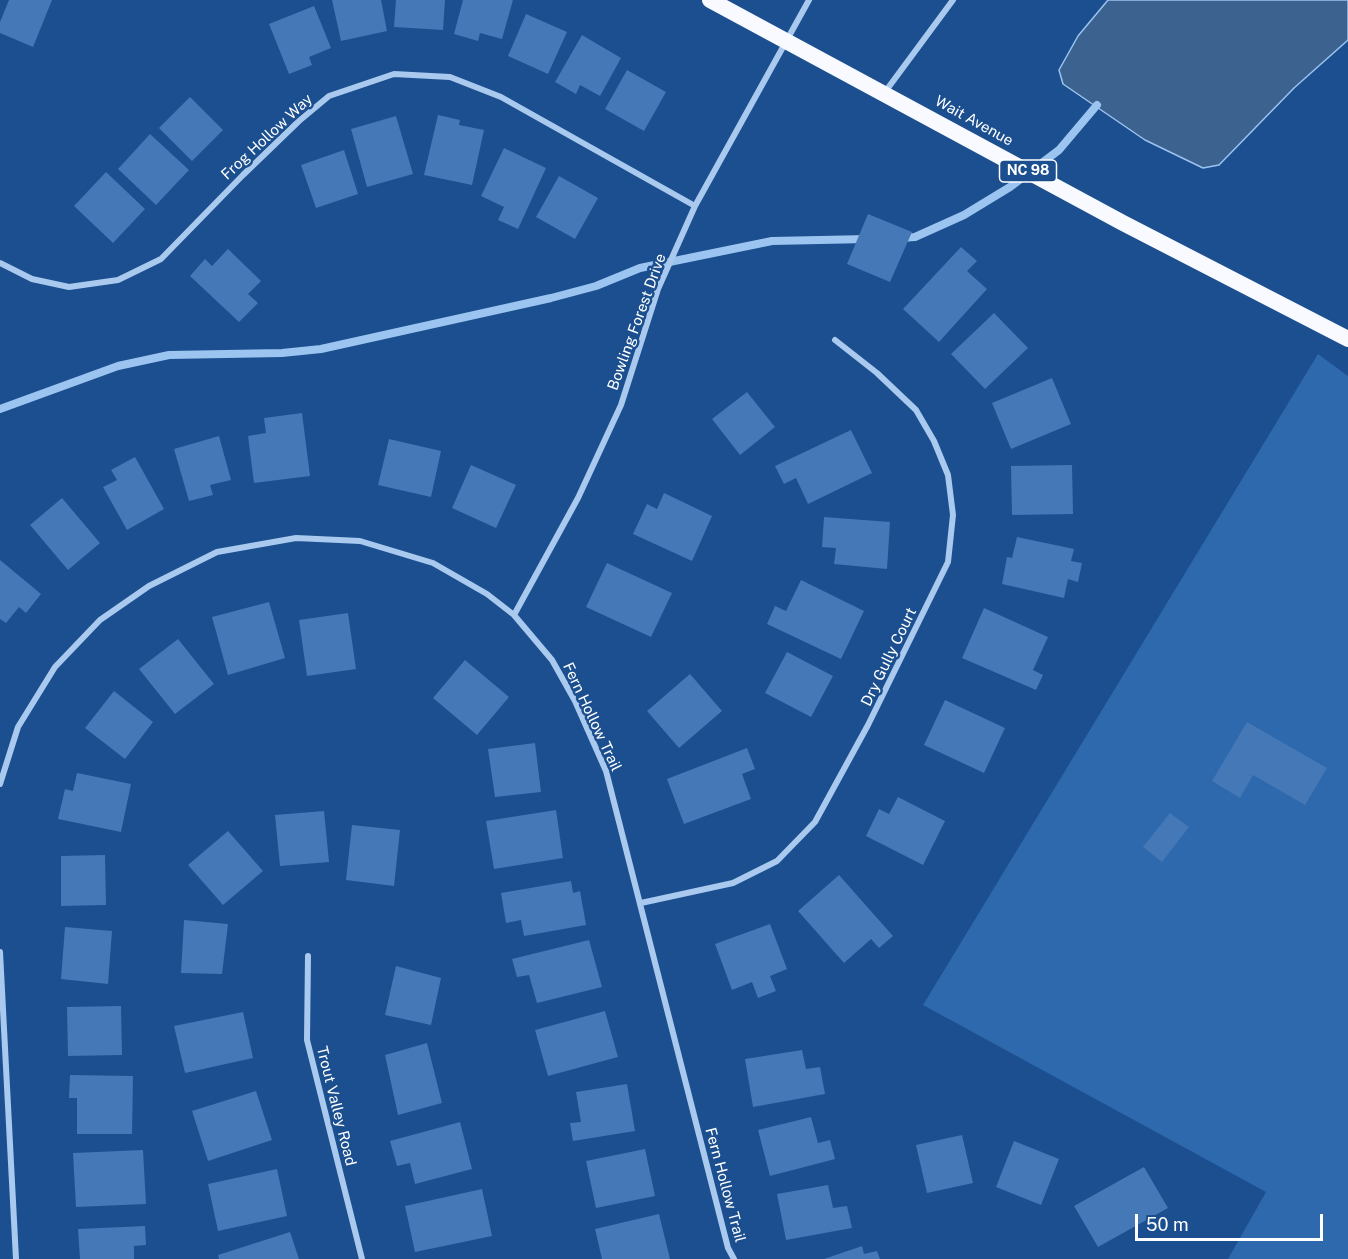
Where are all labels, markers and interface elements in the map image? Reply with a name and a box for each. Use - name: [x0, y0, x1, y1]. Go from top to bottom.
- street label: Frog Hollow Way: [218, 90, 316, 184]
- street label: Wait Avenue: [932, 92, 1016, 150]
- road number: NC 98: [1000, 160, 1056, 182]
- street label: Bowling Forest Drive: [604, 251, 670, 393]
- street label: Dry Gully Court: [857, 605, 921, 709]
- street label: Fern Hollow Trail: [559, 660, 625, 774]
- street label: Trout Valley Road: [312, 1044, 360, 1168]
- street label: Fern Hollow Trail: [701, 1126, 749, 1244]
- scale bar: [1138, 1202, 1326, 1240]
- text: 50 m: [1146, 1214, 1189, 1235]

